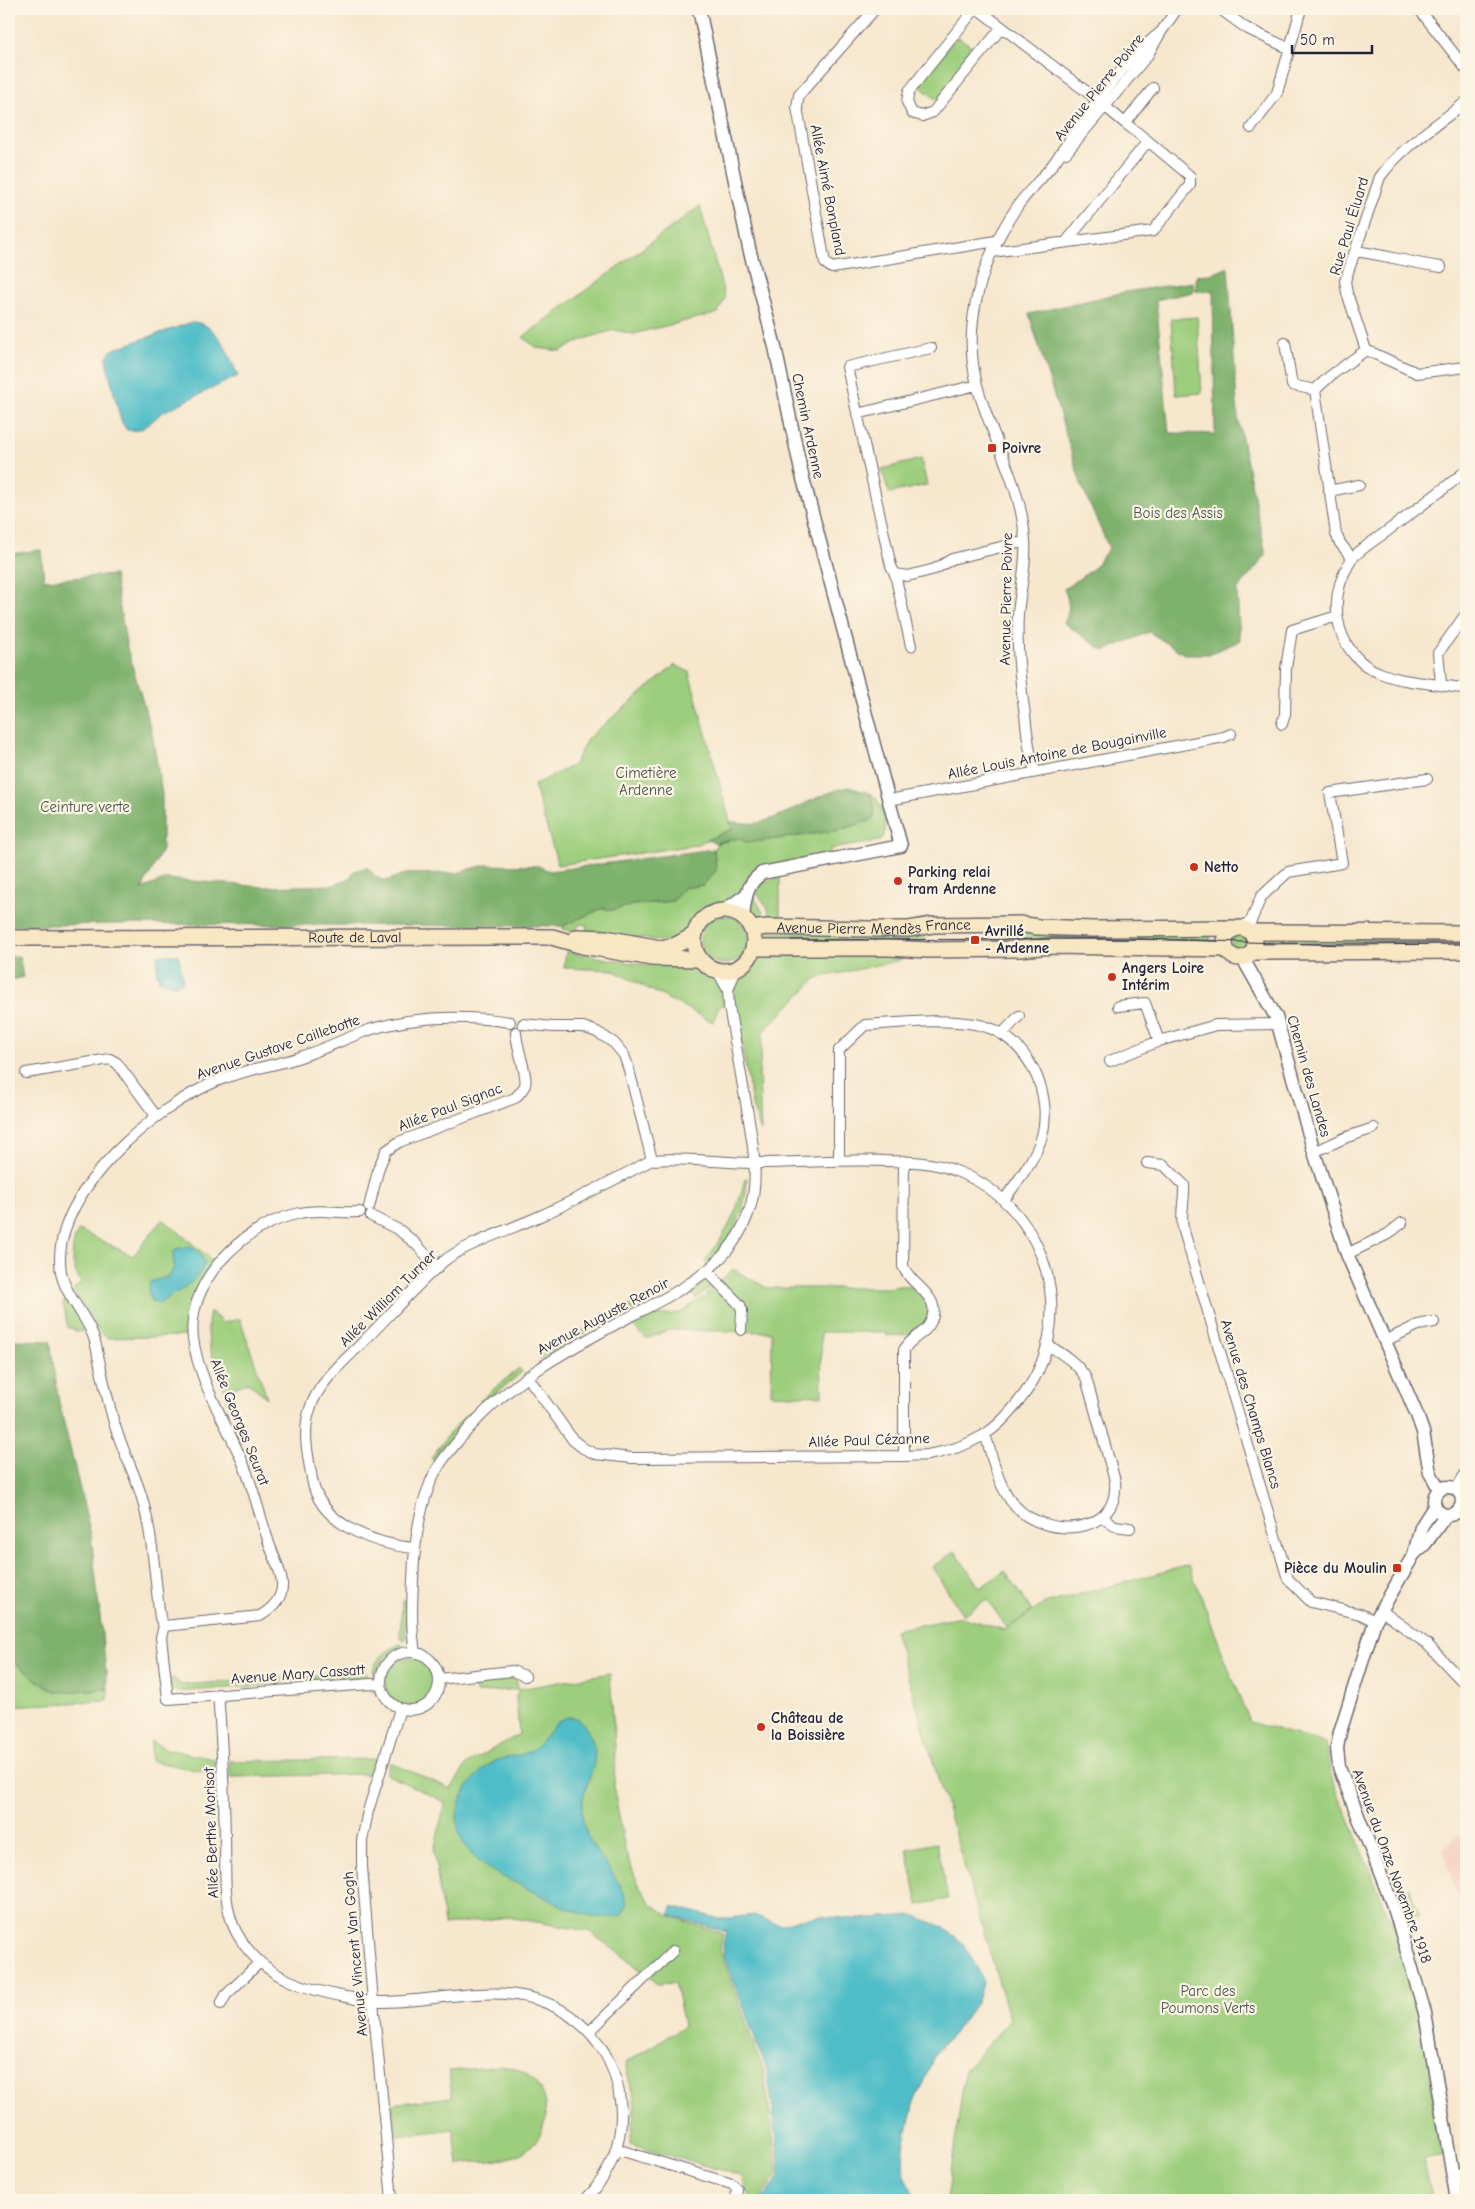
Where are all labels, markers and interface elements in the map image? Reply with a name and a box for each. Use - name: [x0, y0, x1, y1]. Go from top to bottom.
- scale bar: [1292, 22, 1372, 54]
- street label: Avenue Pierre Poivre: [1050, 29, 1148, 144]
- text: 50 m: [1300, 31, 1335, 49]
- street label: Allée Aimé Bonpland: [806, 123, 850, 257]
- street label: Rue Paul Éluard: [1325, 174, 1372, 277]
- street label: Chemin Ardenne: [788, 371, 828, 481]
- place label: Poivre: [1002, 439, 1041, 457]
- marker: Poivre: [986, 442, 998, 454]
- park label: Bois des Assis: [1133, 504, 1223, 522]
- street label: Avenue Pierre Poivre: [996, 532, 1016, 666]
- street label: Allée Louis Antoine de Bougainville: [946, 723, 1168, 783]
- park label: Cimetière Ardenne: [616, 764, 677, 799]
- park label: Ceinture verte: [40, 798, 130, 816]
- place label: Netto: [1204, 858, 1239, 876]
- marker: Netto: [1188, 861, 1200, 873]
- place label: Parking relai tram Ardenne: [907, 863, 996, 898]
- marker: Parking relai tram Ardenne: [892, 875, 904, 887]
- street label: Avenue Pierre Mendès France: [776, 916, 971, 938]
- place label: Avrillé - Ardenne: [985, 922, 1049, 957]
- street label: Route de Laval: [308, 928, 402, 946]
- marker: Avrillé - Ardenne: [969, 934, 981, 946]
- place label: Angers Loire Intérim: [1122, 959, 1204, 994]
- marker: Angers Loire Intérim: [1106, 971, 1118, 983]
- street label: Avenue Gustave Caillebotte: [194, 1010, 362, 1083]
- street label: Chemin des Landes: [1283, 1013, 1335, 1139]
- street label: Allée Paul Signac: [396, 1079, 504, 1135]
- street label: Allée William Turner: [336, 1246, 440, 1350]
- street label: Avenue Auguste Renoir: [534, 1273, 672, 1358]
- street label: Avenue des Champs Blancs: [1217, 1317, 1285, 1491]
- street label: Allée Georges Seurat: [206, 1356, 274, 1489]
- street label: Allée Paul Cézanne: [808, 1429, 931, 1451]
- place label: Pièce du Moulin: [1284, 1559, 1387, 1577]
- marker: Pièce du Moulin: [1391, 1562, 1403, 1574]
- street label: Avenue Mary Cassatt: [230, 1660, 366, 1688]
- place label: Château de la Boissière: [771, 1709, 845, 1744]
- marker: Château de la Boissière: [755, 1721, 767, 1733]
- street label: Allée Berthe Morisot: [200, 1766, 222, 1899]
- street label: Avenue du Onze Novembre 1918: [1348, 1766, 1436, 1966]
- street label: Avenue Vincent Van Gogh: [339, 1871, 371, 2037]
- park label: Parc des Poumons Verts: [1161, 1982, 1255, 2017]

